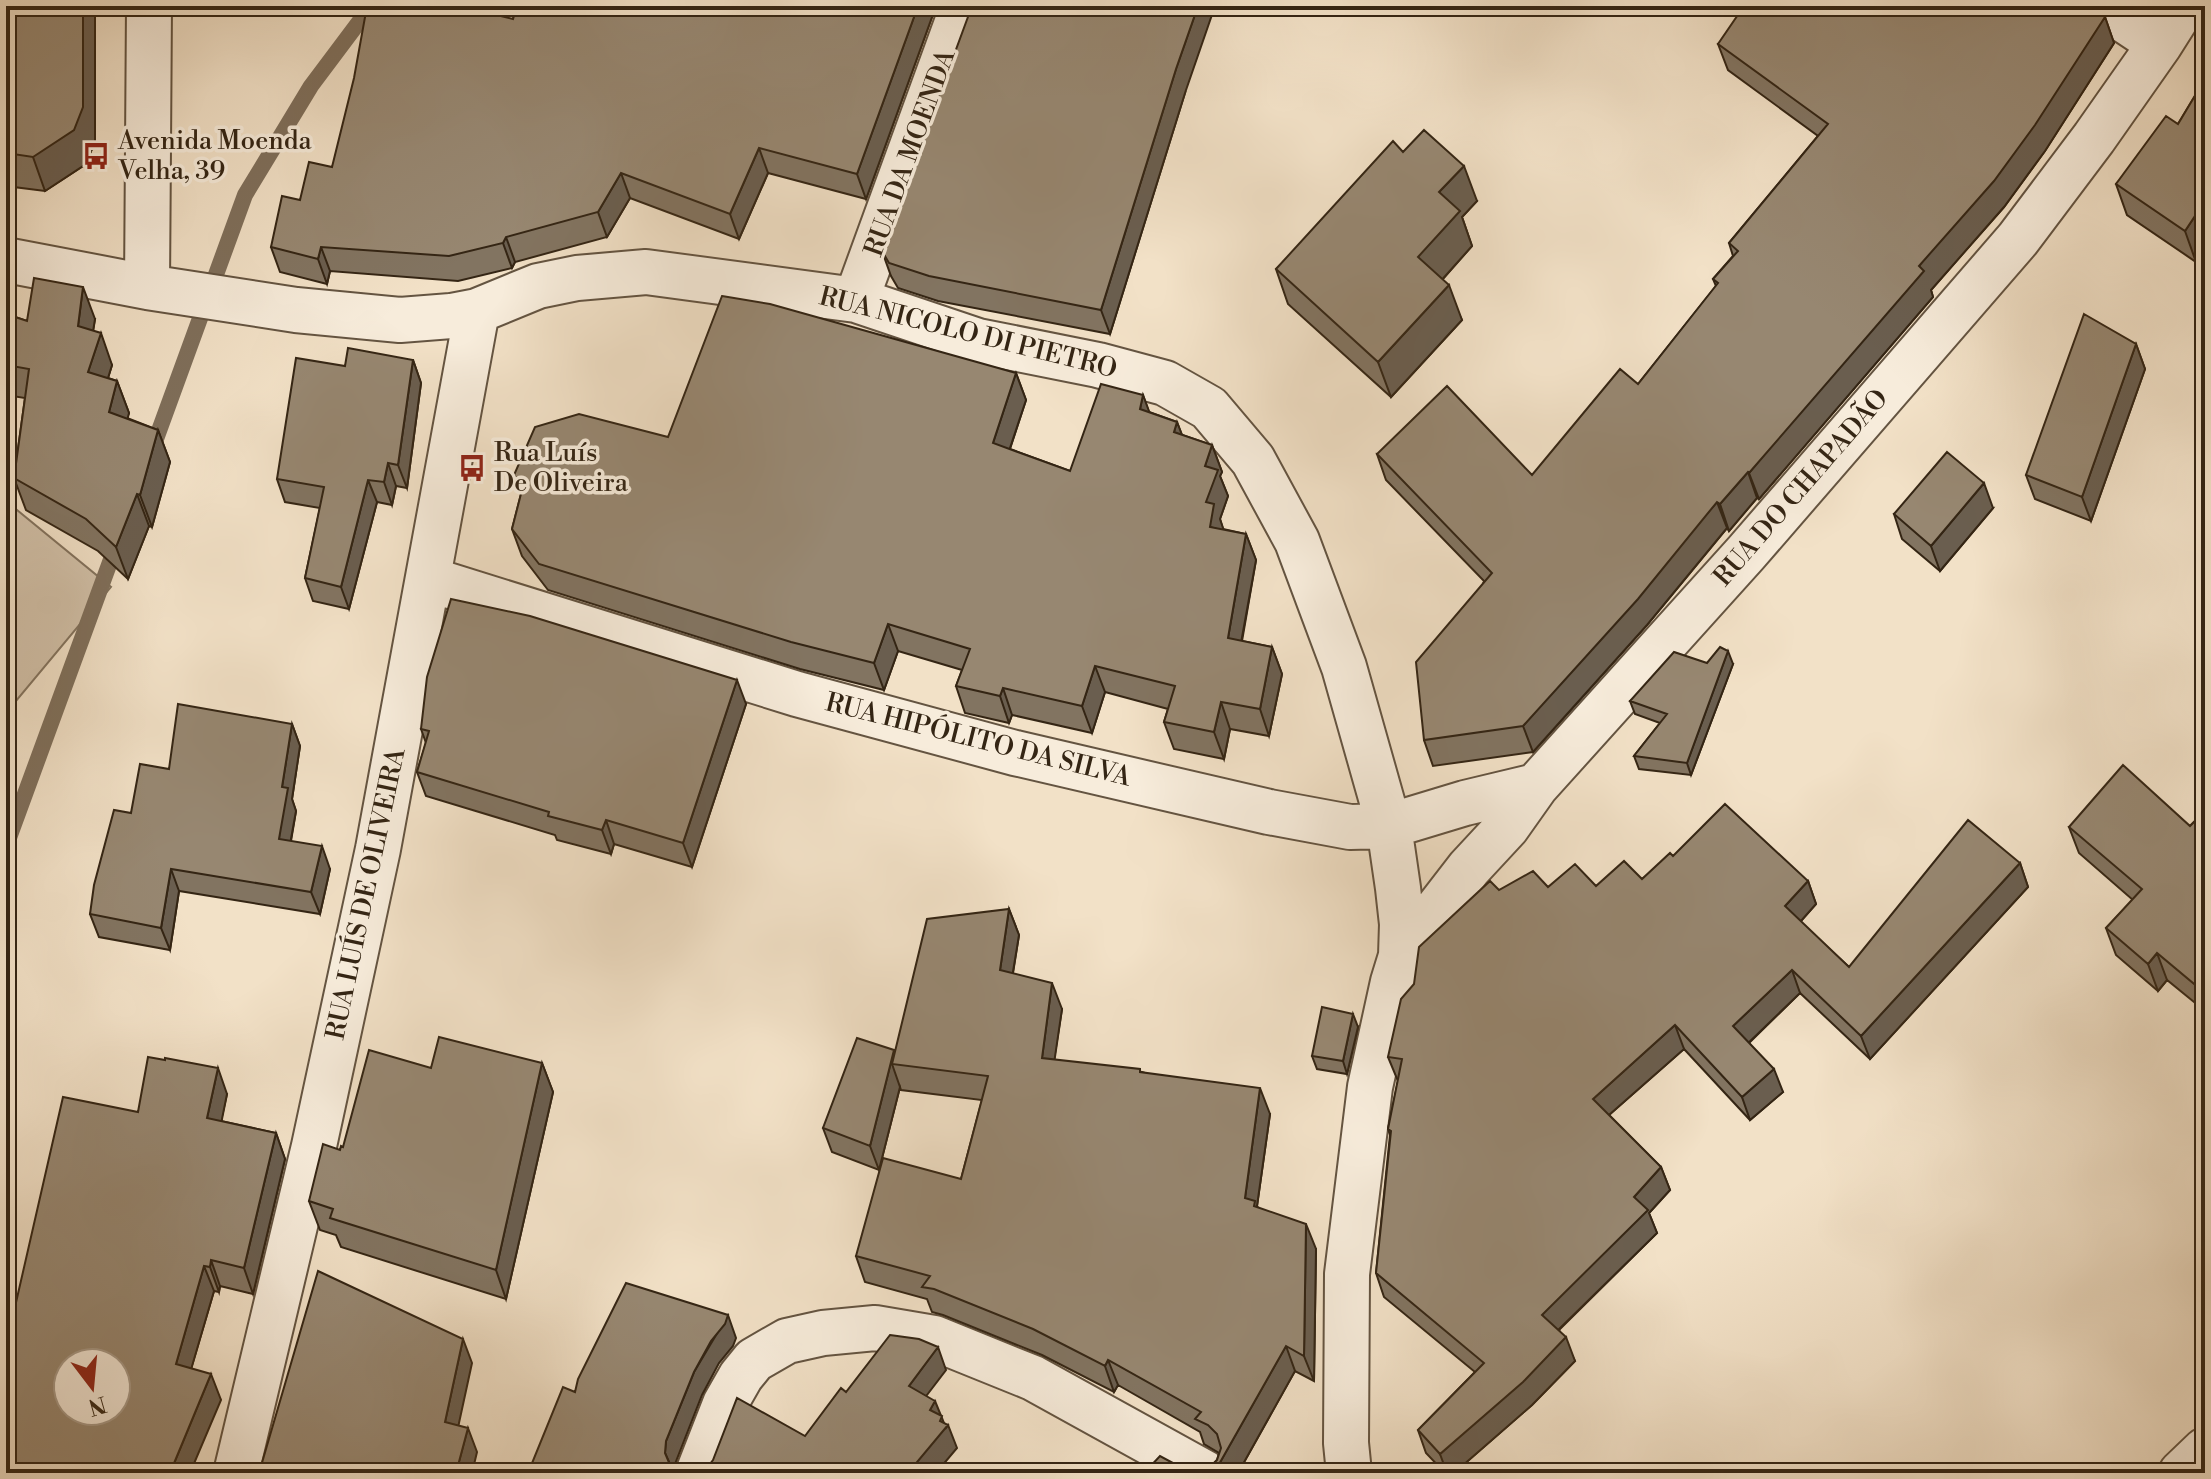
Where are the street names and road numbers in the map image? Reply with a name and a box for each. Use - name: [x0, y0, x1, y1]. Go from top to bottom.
- street label: RUA DA MOENDA: [858, 44, 963, 261]
- street label: RUA NICOLO DI PIETRO: [816, 280, 1120, 386]
- street label: RUA DO CHAPADÃO: [1706, 382, 1895, 593]
- street label: RUA HIPÓLITO DA SILVA: [822, 685, 1136, 794]
- street label: RUA LUÍS DE OLIVEIRA: [318, 744, 413, 1043]

